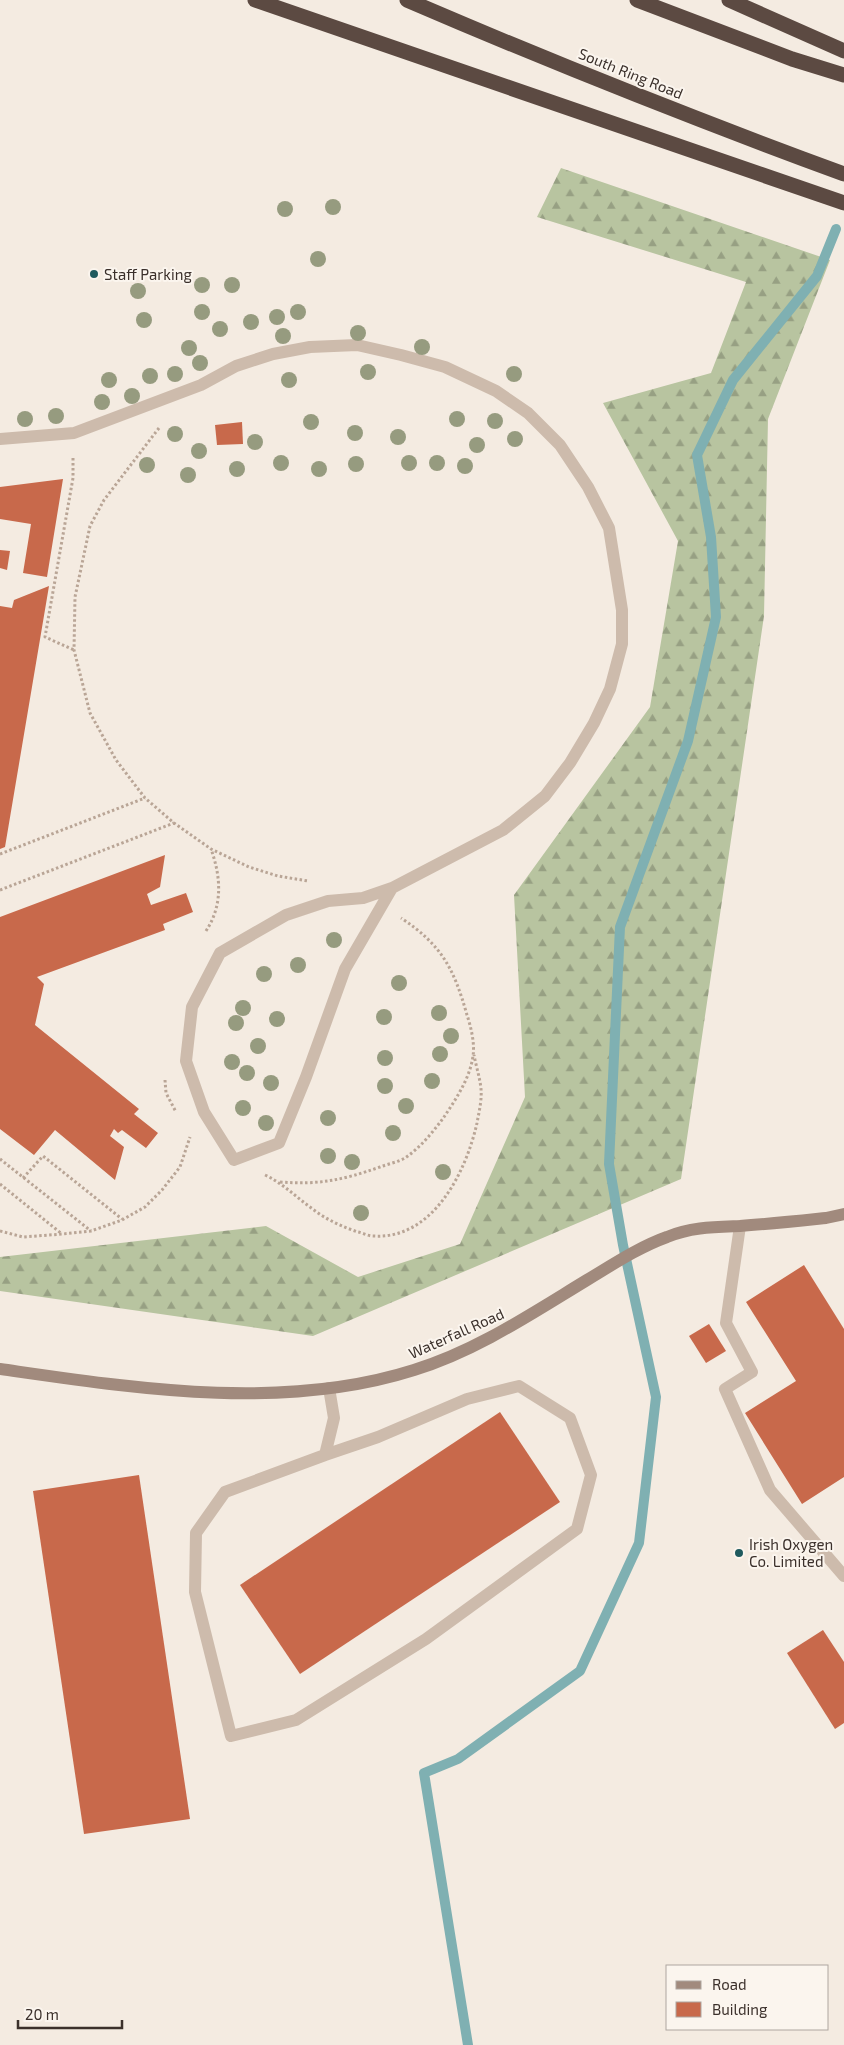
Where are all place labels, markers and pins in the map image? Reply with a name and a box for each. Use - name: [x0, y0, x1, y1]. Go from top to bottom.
- place label: Staff Parking: [104, 265, 192, 283]
- marker: Staff Parking: [88, 268, 100, 280]
- place label: Irish Oxygen Co. Limited: [749, 1535, 833, 1570]
- marker: Irish Oxygen Co. Limited: [733, 1547, 745, 1559]

